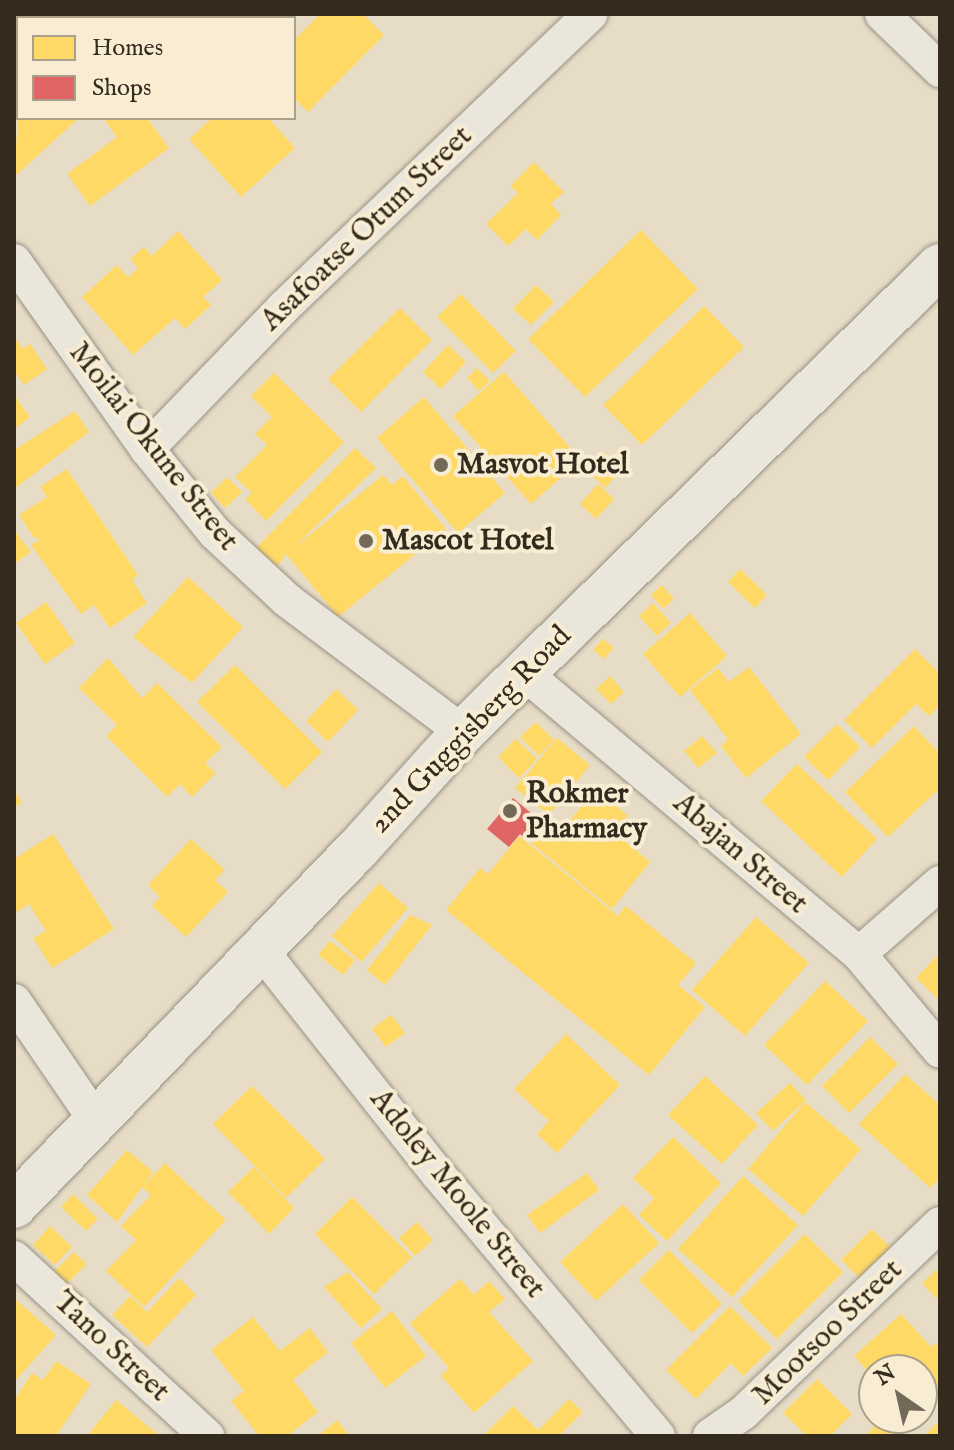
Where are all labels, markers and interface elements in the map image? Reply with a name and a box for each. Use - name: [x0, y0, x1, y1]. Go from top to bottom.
- legend: [16, 16, 296, 120]
- text: Homes: [92, 33, 163, 64]
- text: Shops: [92, 73, 151, 104]
- street label: Asafoatse Otum Street: [254, 119, 480, 339]
- street label: Moilai Okune Street: [60, 335, 246, 559]
- place label: Masvot Hotel: [457, 447, 629, 483]
- marker: Masvot Hotel: [432, 456, 450, 474]
- place label: Mascot Hotel: [382, 523, 553, 559]
- marker: Mascot Hotel: [357, 532, 375, 550]
- street label: 2nd Guggisberg Road: [363, 619, 579, 841]
- place label: Rokmer Pharmacy: [526, 776, 647, 846]
- street label: Abajan Street: [665, 786, 815, 922]
- marker: Rokmer Pharmacy: [501, 802, 519, 820]
- street label: Adoley Moole Street: [362, 1082, 552, 1306]
- street label: Mootsoo Street: [746, 1252, 910, 1414]
- street label: Tano Street: [45, 1284, 177, 1410]
- north arrow: [858, 1354, 938, 1434]
- text: N: [870, 1359, 901, 1393]

